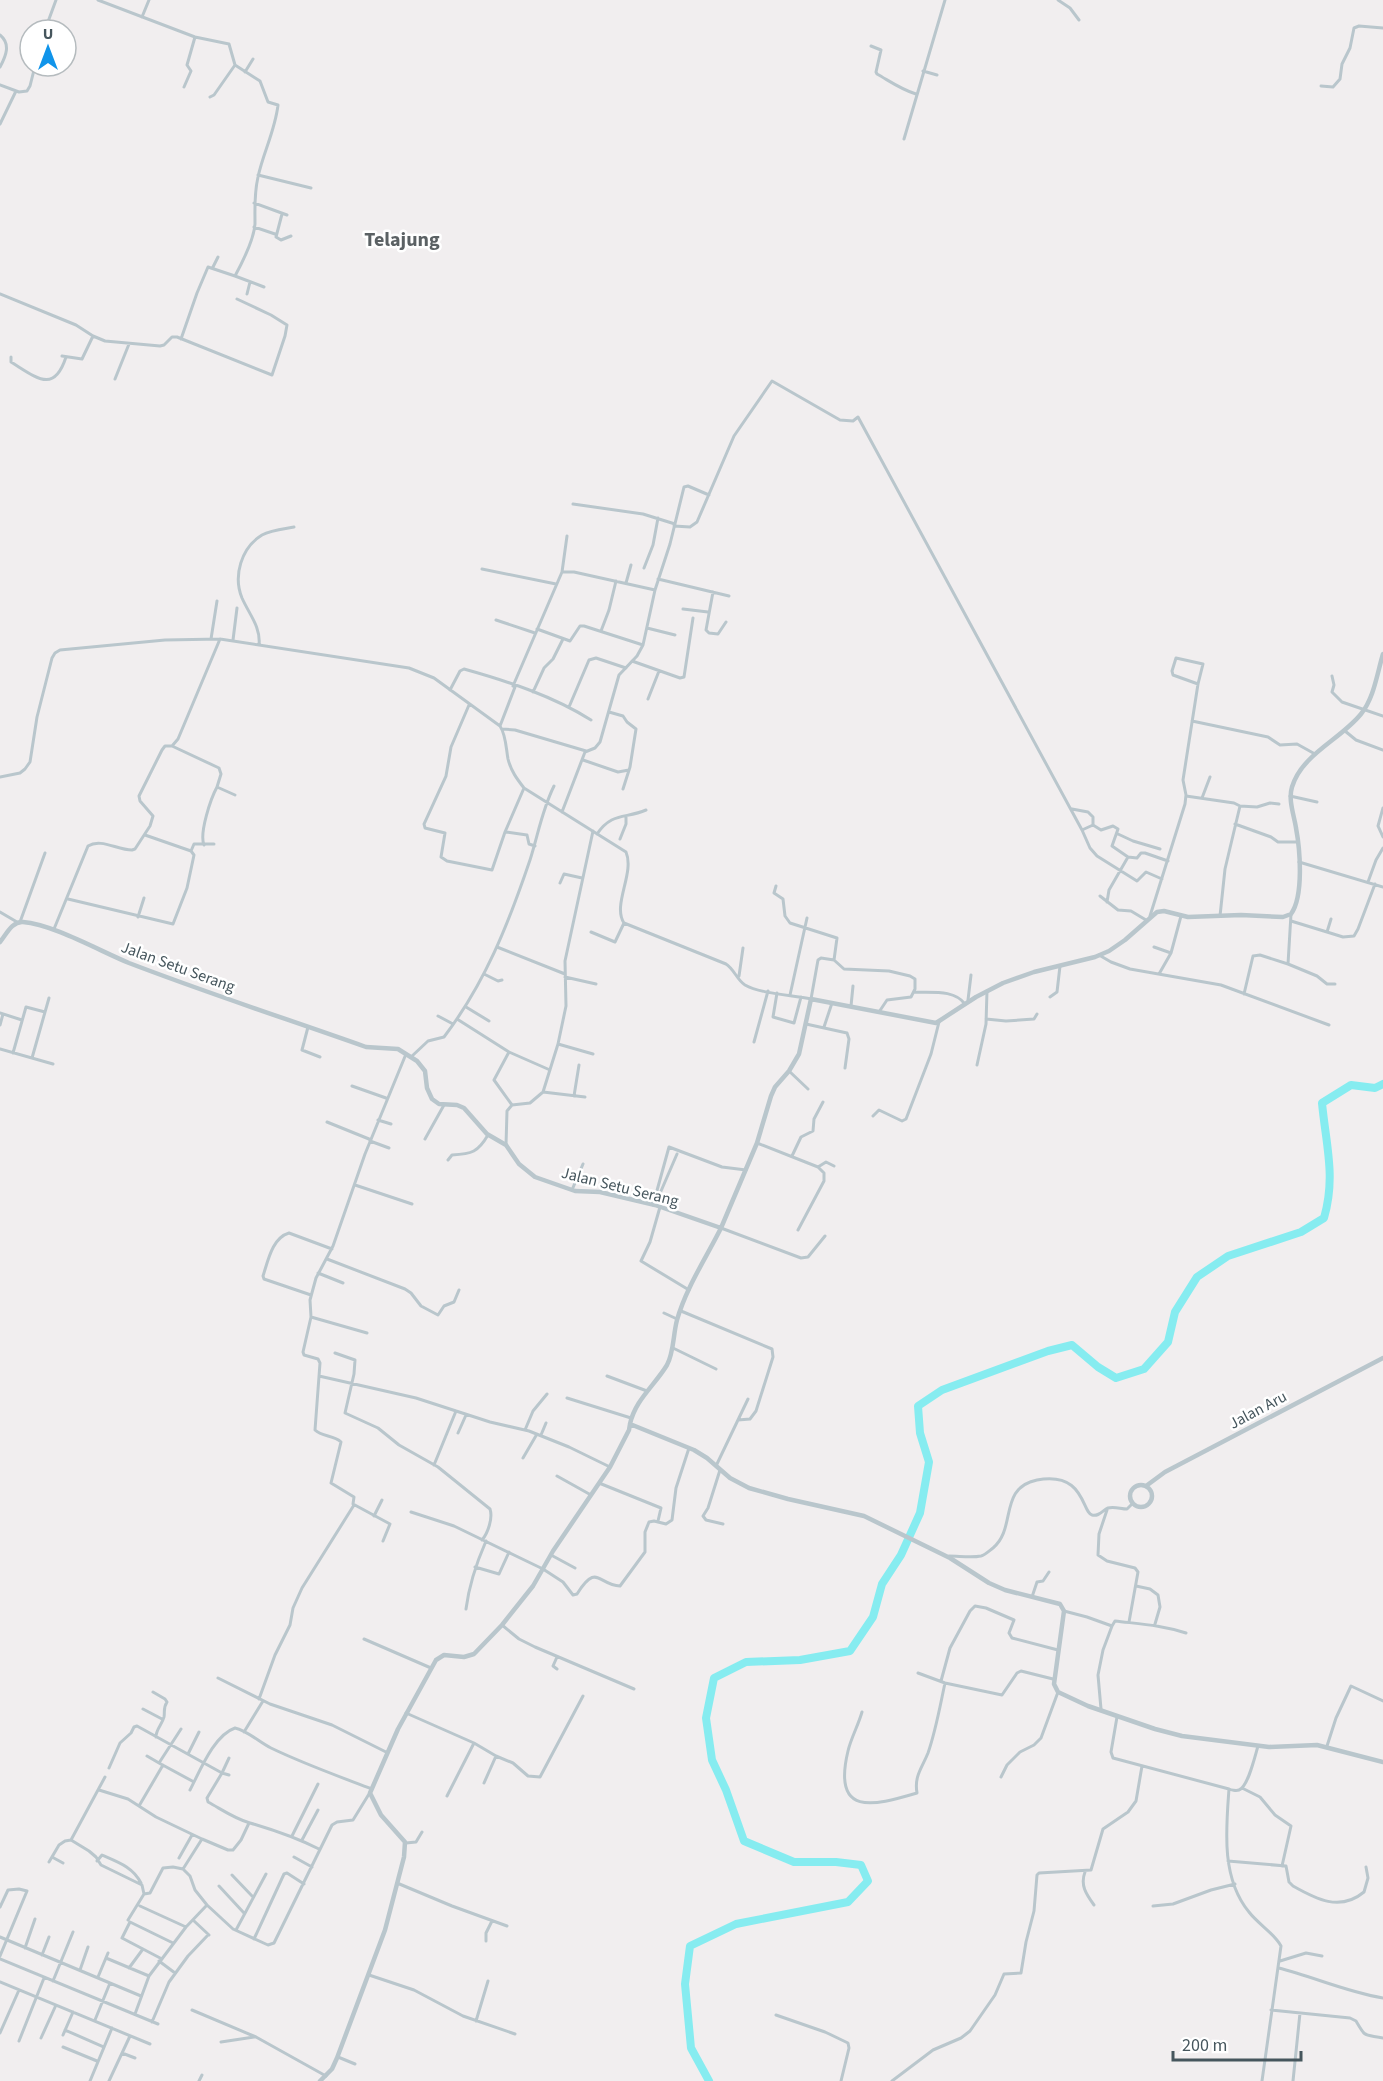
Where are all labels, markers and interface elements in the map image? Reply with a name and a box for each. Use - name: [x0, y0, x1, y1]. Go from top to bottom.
- north arrow: [18, 18, 78, 78]
- text: U: [43, 23, 53, 45]
- district label: Telajung: [364, 226, 440, 254]
- street label: Jalan Setu Serang: [118, 936, 238, 998]
- street label: Jalan Setu Serang: [559, 1162, 681, 1212]
- street label: Jalan Aru: [1225, 1386, 1291, 1434]
- scale bar: [1173, 2024, 1300, 2062]
- text: 200 m: [1182, 2033, 1227, 2058]

